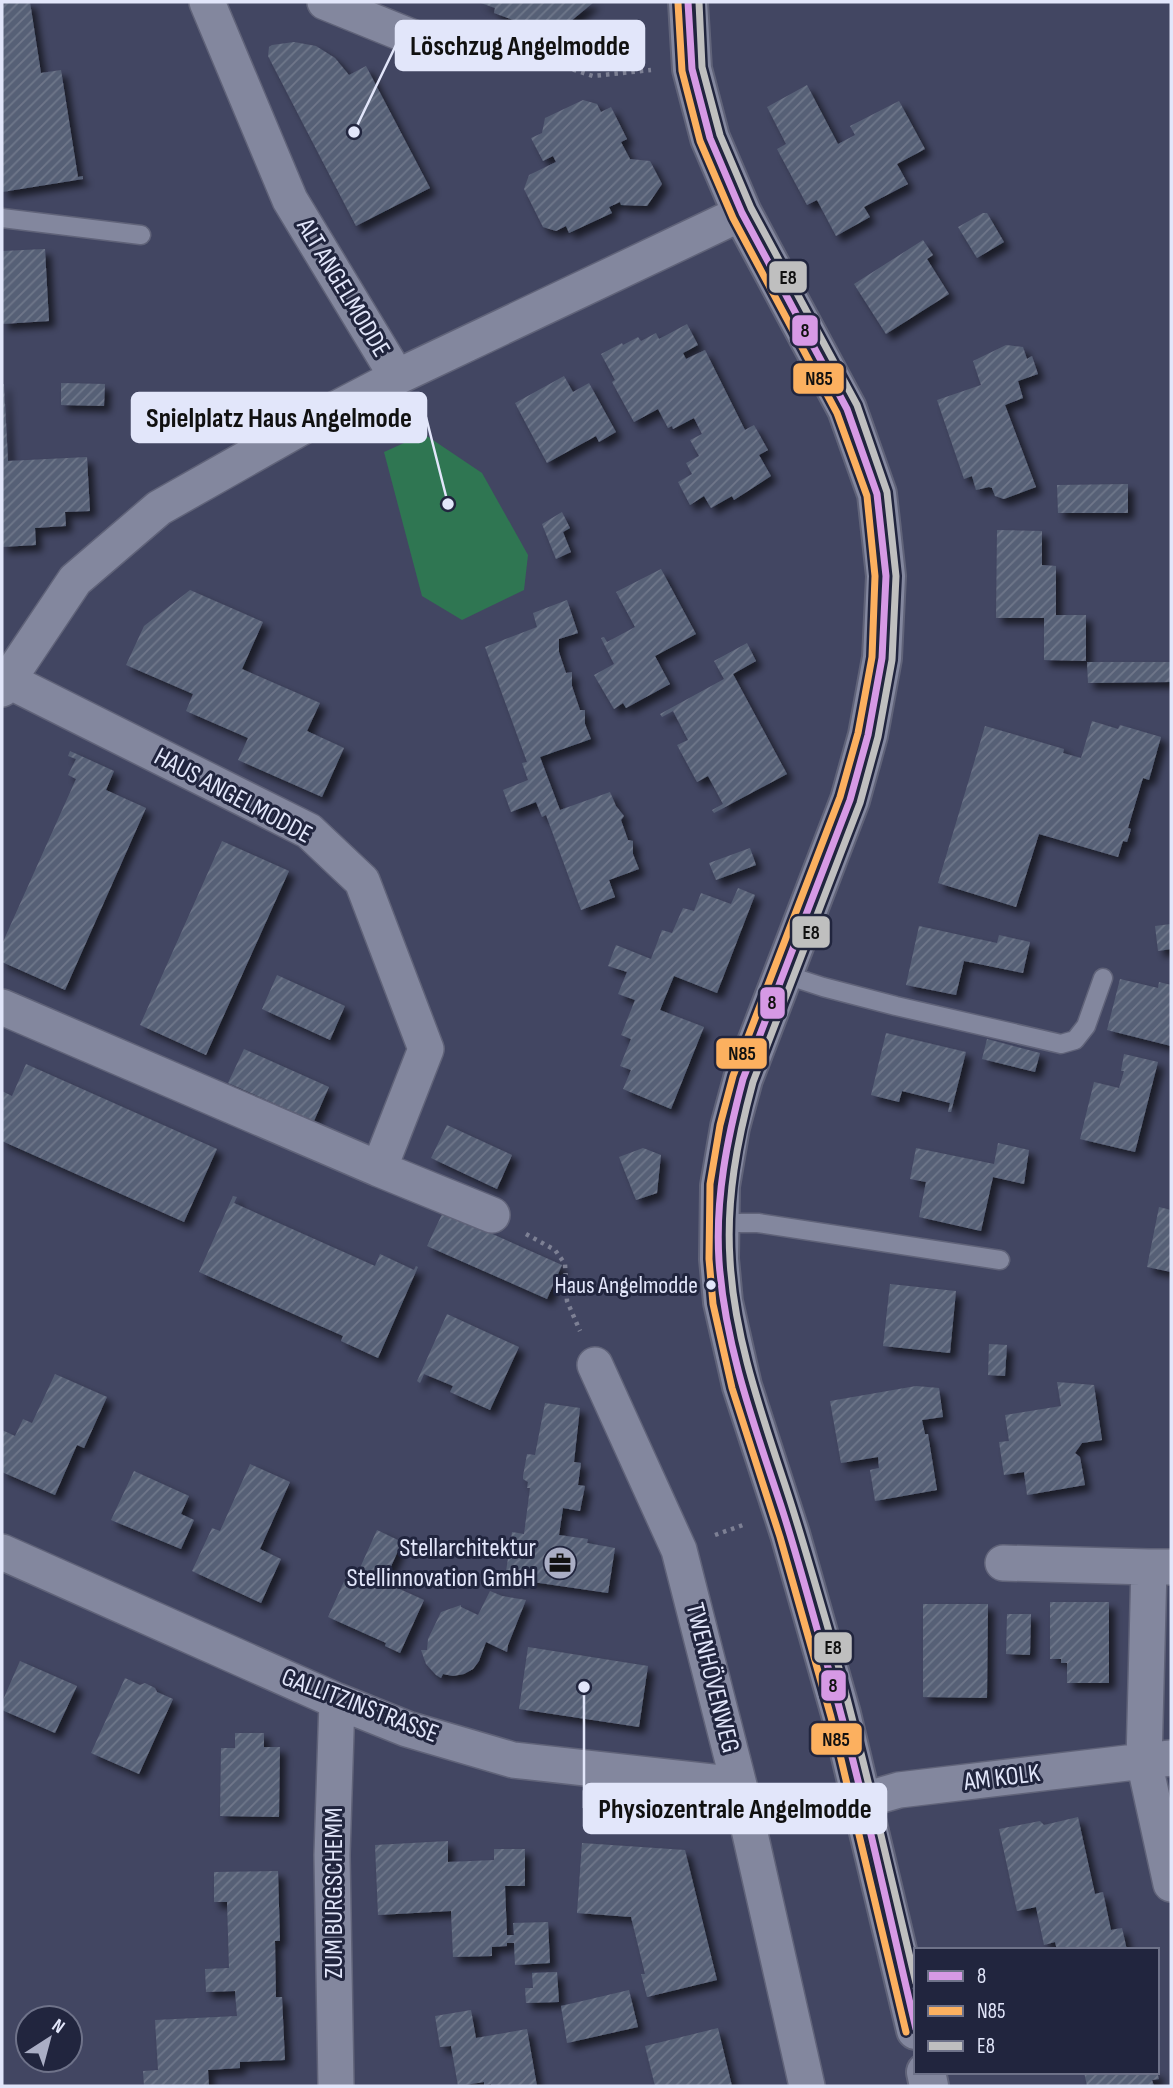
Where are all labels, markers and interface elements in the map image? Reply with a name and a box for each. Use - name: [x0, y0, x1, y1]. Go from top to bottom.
- callout: Löschzug Angelmodde: [396, 21, 644, 70]
- text: Löschzug Angelmodde: [410, 30, 630, 63]
- street label: ALT ANGELMODDE: [289, 212, 396, 363]
- line badge: E8: [768, 260, 808, 294]
- text: E8: [779, 267, 797, 290]
- line badge: 8: [791, 314, 819, 347]
- text: 8: [801, 320, 810, 343]
- line badge: N85: [792, 362, 845, 395]
- text: N85: [805, 368, 833, 391]
- callout: Spielplatz Haus Angelmode: [132, 393, 426, 442]
- text: Spielplatz Haus Angelmode: [146, 402, 412, 435]
- street label: HAUS ANGELMODDE: [149, 741, 317, 851]
- line badge: E8: [791, 915, 831, 949]
- text: E8: [802, 922, 820, 945]
- line badge: 8: [759, 986, 786, 1020]
- text: 8: [768, 992, 777, 1015]
- line badge: N85: [715, 1037, 768, 1070]
- text: N85: [728, 1043, 756, 1066]
- place label: Haus Angelmodde: [554, 1271, 698, 1300]
- marker: Haus Angelmodde: [704, 1278, 718, 1292]
- place label: Stellarchitektur Stellinnovation GmbH: [347, 1533, 537, 1594]
- office icon: Stellarchitektur Stellinnovation GmbH: [541, 1544, 579, 1582]
- street label: TWENHÖVENWEG: [678, 1600, 746, 1756]
- line badge: E8: [813, 1631, 853, 1664]
- text: E8: [824, 1637, 842, 1660]
- street label: GALLITZINSTRASSE: [277, 1662, 443, 1750]
- line badge: 8: [820, 1669, 847, 1702]
- text: 8: [829, 1675, 838, 1698]
- line badge: N85: [810, 1722, 863, 1756]
- text: N85: [822, 1729, 850, 1752]
- street label: AM KOLK: [961, 1758, 1042, 1798]
- callout: Physiozentrale Angelmodde: [584, 1784, 886, 1833]
- text: Physiozentrale Angelmodde: [598, 1793, 872, 1826]
- street label: ZUM BURGSCHEMM: [319, 1808, 350, 1978]
- legend: [914, 1948, 1159, 2074]
- text: 8: [977, 1964, 986, 1989]
- text: N85: [977, 1999, 1005, 2024]
- north arrow: [14, 2004, 84, 2074]
- text: N: [47, 2014, 69, 2039]
- text: E8: [977, 2034, 995, 2059]

